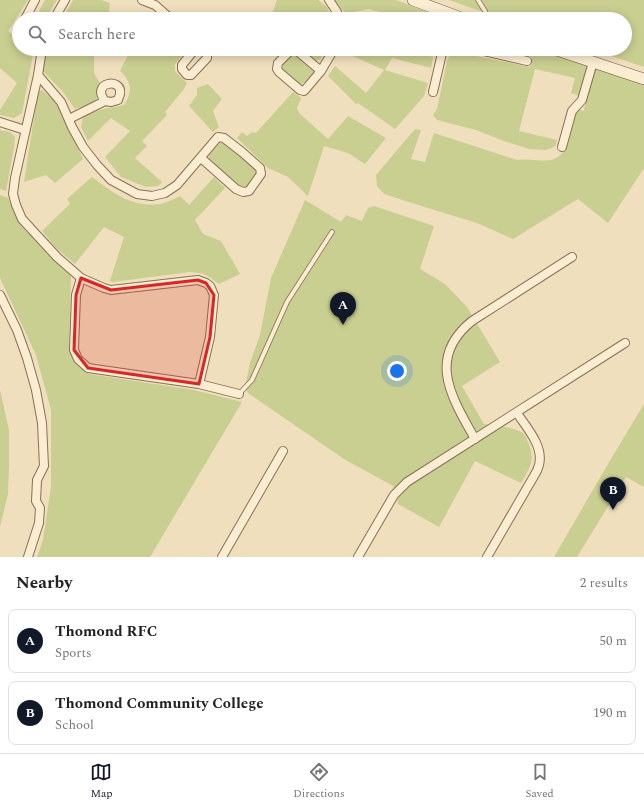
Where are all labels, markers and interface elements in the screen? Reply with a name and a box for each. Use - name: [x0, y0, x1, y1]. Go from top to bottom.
- search box: [12, 12, 632, 56]
- icon: search: [26, 23, 48, 45]
- text: Search here: [58, 23, 136, 46]
- pin: A: [330, 292, 356, 325]
- your location: [387, 361, 407, 381]
- pin: B: [600, 477, 626, 510]
- text: Nearby: [16, 570, 72, 596]
- text: 2 results: [580, 573, 628, 593]
- text: Thomond RFC: [55, 620, 158, 643]
- text: A: [25, 631, 35, 651]
- text: 50 m: [600, 631, 627, 651]
- text: Sports: [55, 643, 92, 663]
- text: Thomond Community College: [55, 692, 264, 715]
- text: B: [25, 703, 35, 723]
- text: 190 m: [593, 703, 627, 723]
- text: School: [55, 715, 94, 735]
- tab: Map: [90, 761, 113, 802]
- tab: Directions: [293, 761, 345, 802]
- tab: Saved: [525, 761, 554, 802]

